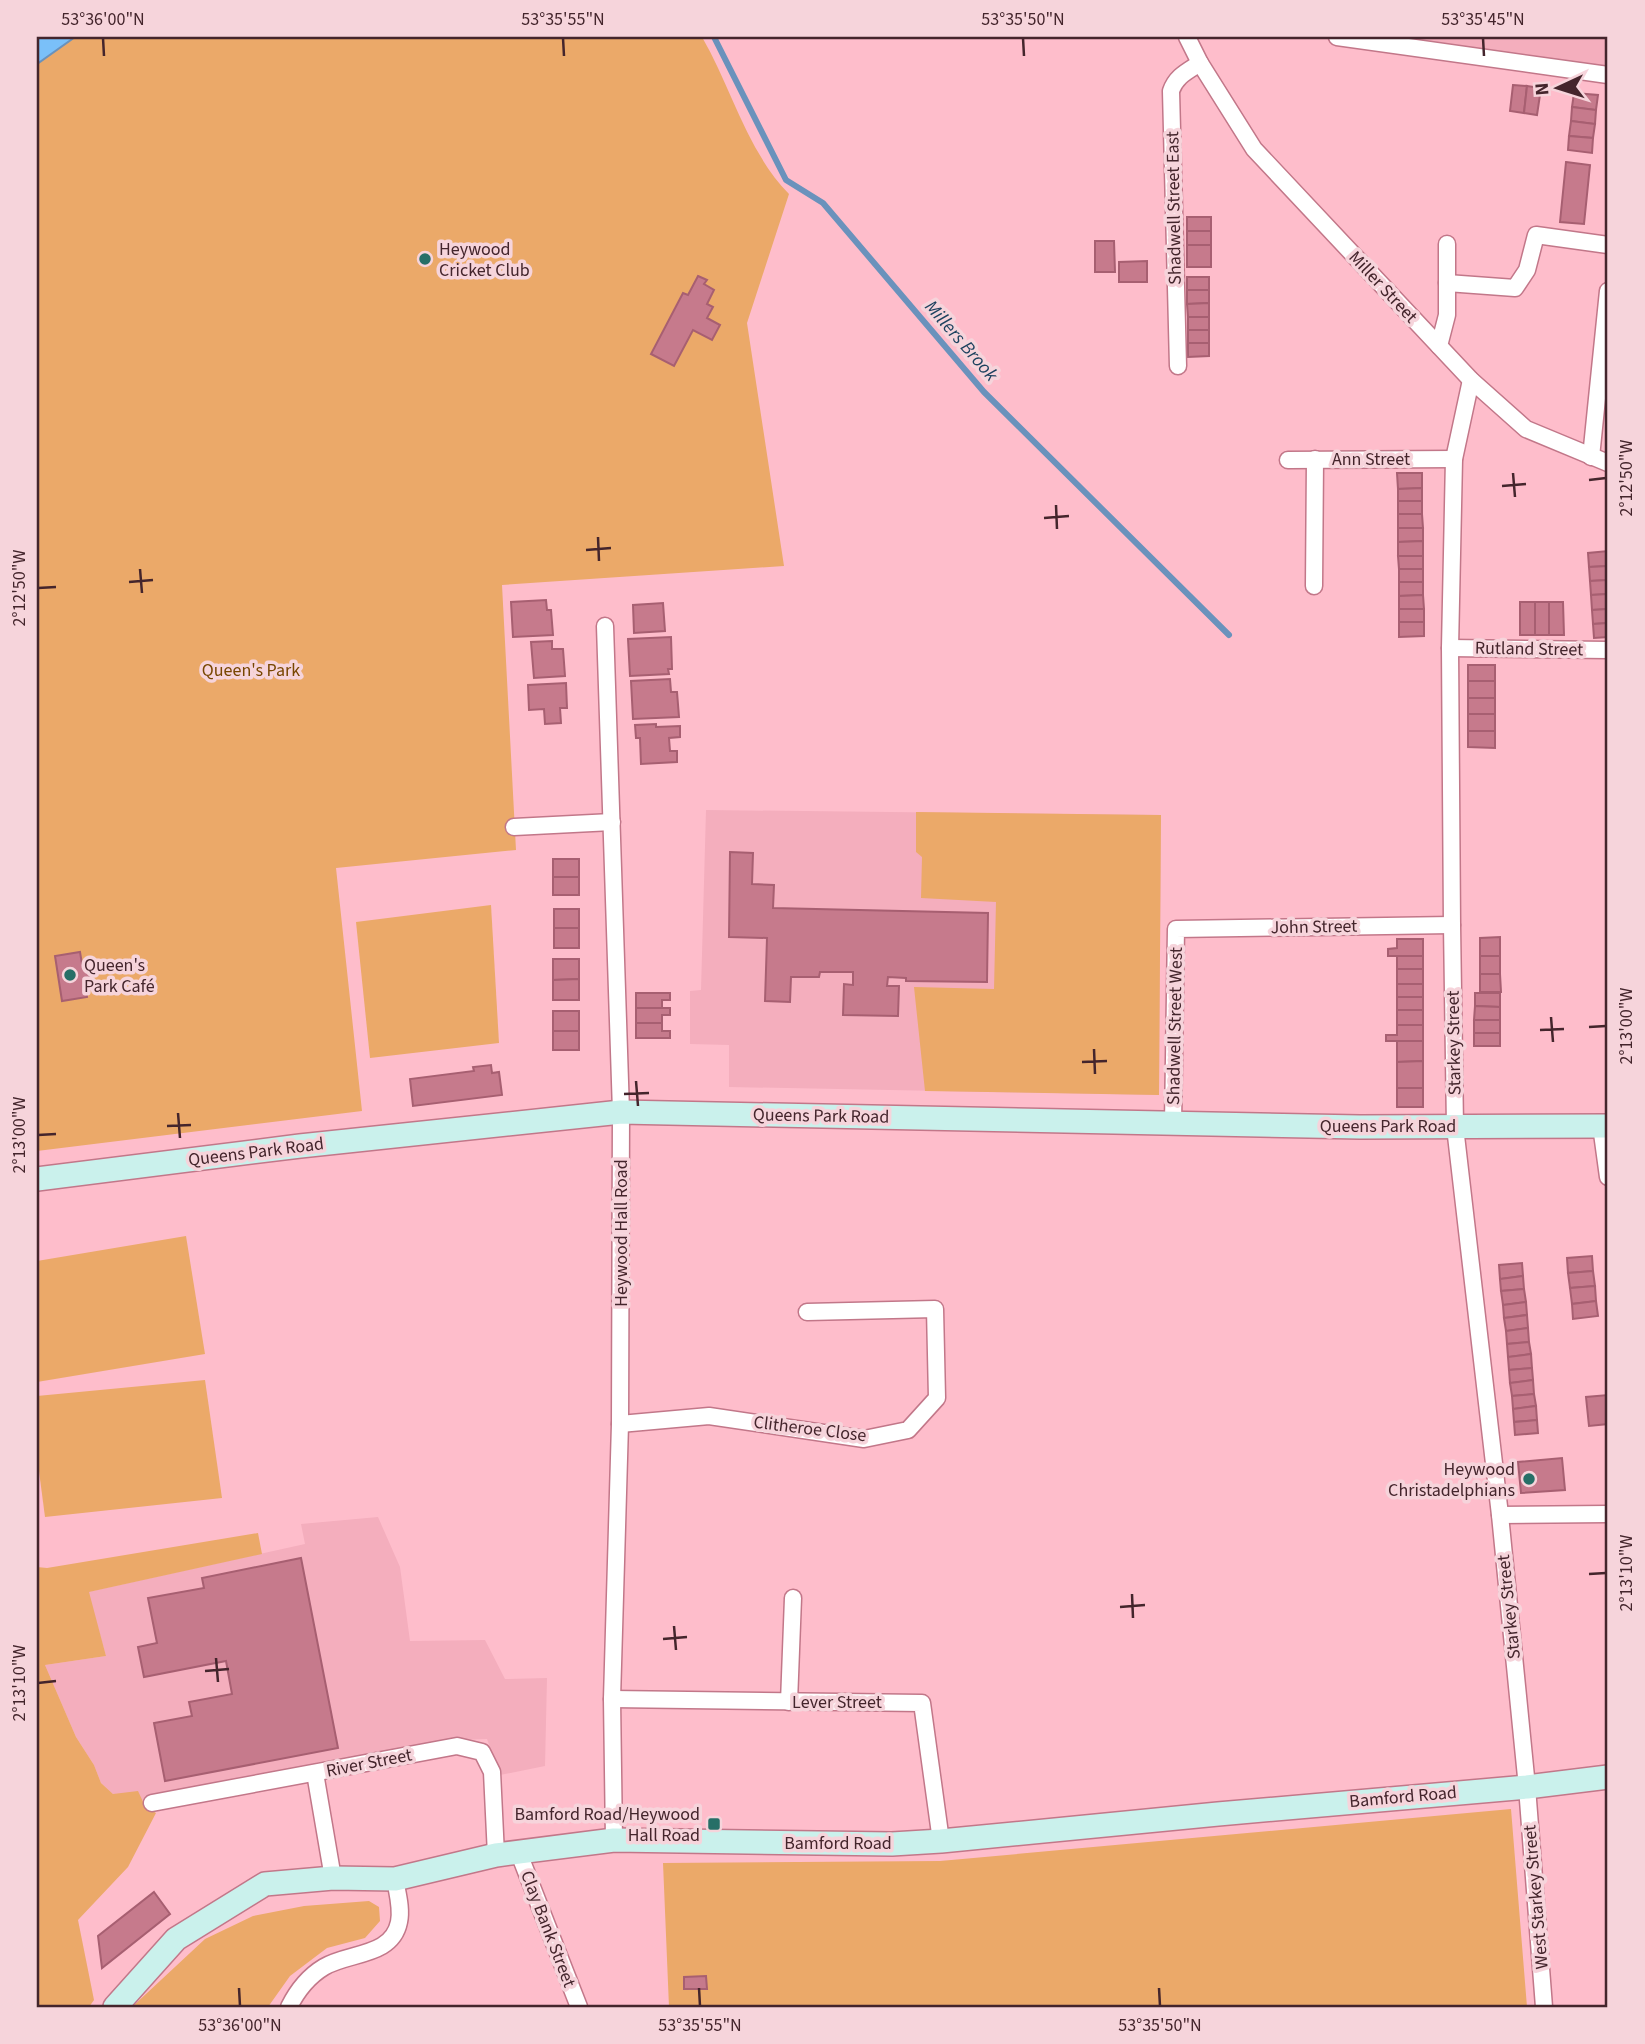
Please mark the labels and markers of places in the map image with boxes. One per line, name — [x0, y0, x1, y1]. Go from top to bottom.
place label: Heywood Cricket Club — [439, 237, 530, 283]
marker: Heywood Cricket Club — [417, 251, 433, 267]
place label: Queen's Park Café — [84, 953, 155, 999]
marker: Queen's Park Café — [62, 967, 78, 983]
place label: Heywood Christadelphians — [1388, 1457, 1515, 1503]
marker: Heywood Christadelphians — [1521, 1471, 1537, 1487]
place label: Bamford Road/Heywood Hall Road — [514, 1802, 700, 1848]
marker: Bamford Road/Heywood Hall Road — [706, 1816, 722, 1832]

